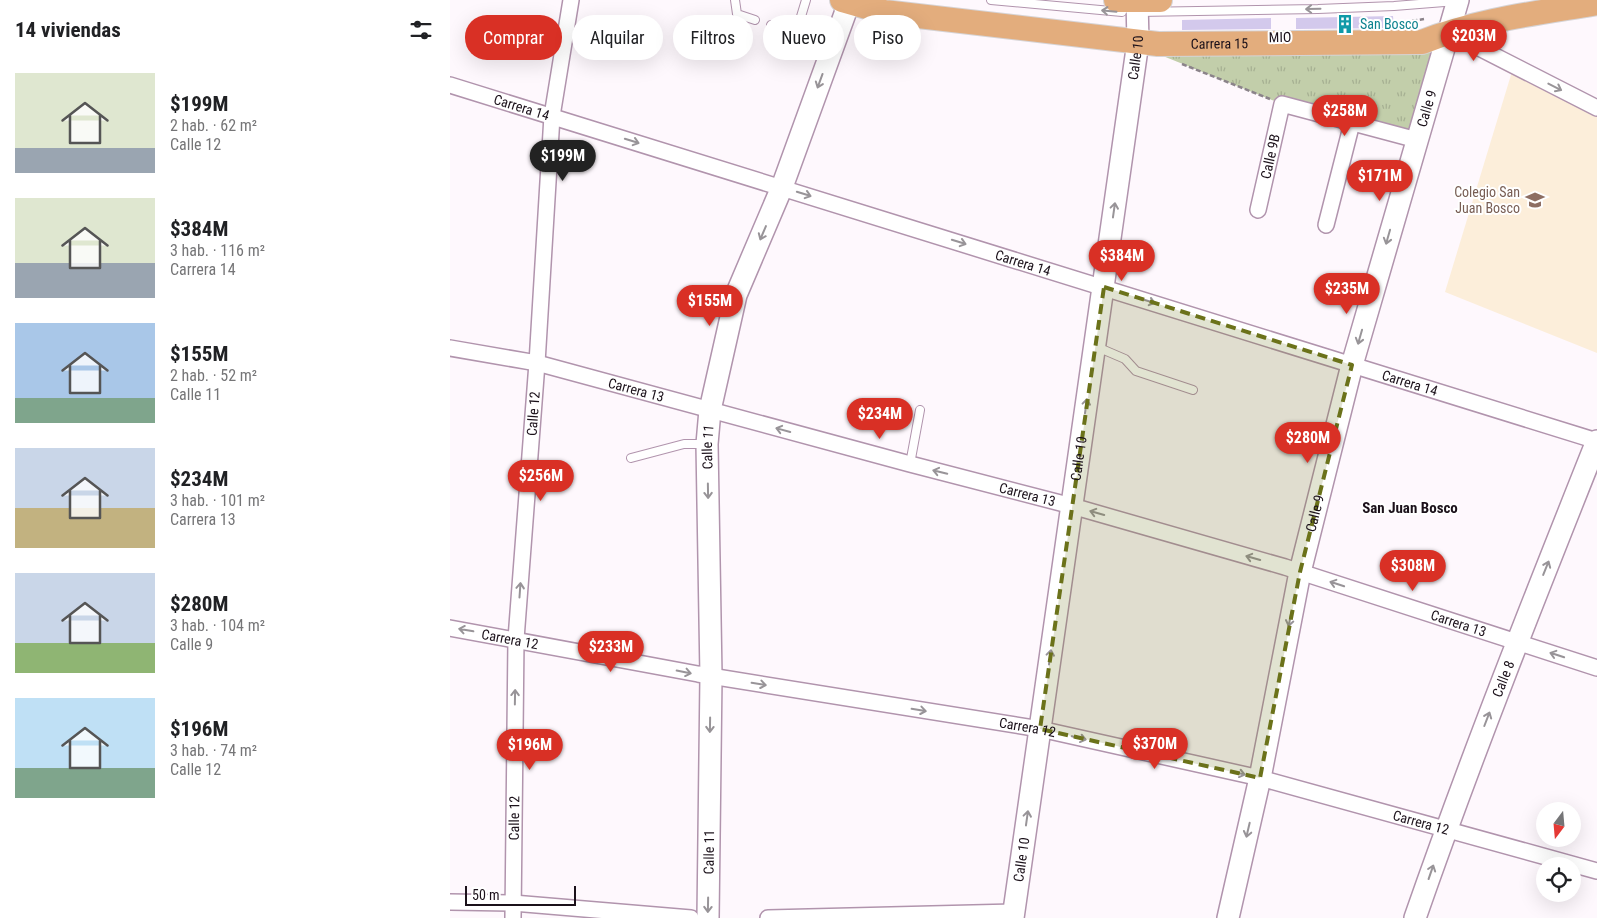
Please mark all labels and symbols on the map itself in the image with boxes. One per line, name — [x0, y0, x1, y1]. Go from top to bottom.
one-way arrow — [1306, 4, 1322, 14]
one-way arrow — [1101, 6, 1117, 15]
building icon: San Bosco — [1334, 13, 1356, 35]
place label: San Bosco — [1360, 16, 1419, 32]
pin: $203M — [1439, 20, 1509, 62]
street label: MIO — [1269, 29, 1291, 45]
street label: Calle 10 — [1125, 35, 1146, 81]
street label: Carrera 15 — [1191, 35, 1248, 52]
one-way arrow — [815, 72, 824, 88]
one-way arrow — [1547, 83, 1562, 92]
street label: Calle 9 — [1414, 88, 1439, 129]
street label: Carrera 14 — [492, 91, 551, 123]
pin: $258M — [1310, 94, 1380, 137]
street label: Calle 9B — [1257, 132, 1283, 180]
one-way arrow — [624, 136, 640, 146]
pin: $199M — [528, 140, 598, 182]
pin: $171M — [1345, 160, 1415, 202]
place label: Colegio San Juan Bosco — [1454, 184, 1520, 216]
school or university icon: Colegio San Juan Bosco — [1524, 189, 1546, 211]
one-way arrow — [796, 190, 811, 199]
one-way arrow — [1109, 202, 1119, 218]
one-way arrow — [758, 224, 767, 240]
one-way arrow — [1383, 228, 1393, 244]
one-way arrow — [951, 238, 967, 248]
pin: $384M — [1087, 240, 1157, 282]
street label: Carrera 14 — [993, 247, 1053, 279]
pin: $235M — [1312, 272, 1382, 315]
pin: $155M — [675, 284, 745, 327]
one-way arrow — [1139, 297, 1155, 307]
one-way arrow — [1354, 328, 1364, 344]
street label: Carrera 14 — [1380, 367, 1440, 399]
street label: Carrera 13 — [606, 375, 666, 405]
street label: Calle 12 — [523, 391, 543, 437]
pin: $234M — [845, 398, 915, 440]
one-way arrow — [1082, 398, 1092, 414]
pin: $280M — [1273, 422, 1343, 464]
street label: Calle 11 — [699, 424, 717, 470]
one-way arrow — [775, 424, 791, 434]
street label: Calle 10 — [1067, 435, 1090, 482]
pin: $256M — [506, 460, 576, 502]
one-way arrow — [932, 466, 948, 476]
street label: Carrera 13 — [998, 479, 1057, 509]
one-way arrow — [703, 483, 713, 499]
street label: Calle 9 — [1302, 493, 1327, 534]
district label: San Juan Bosco — [1362, 499, 1458, 517]
one-way arrow — [1089, 508, 1105, 517]
pin: $308M — [1378, 550, 1448, 592]
one-way arrow — [1245, 552, 1261, 562]
one-way arrow — [1542, 561, 1551, 576]
one-way arrow — [1329, 578, 1345, 588]
one-way arrow — [515, 583, 524, 599]
street label: Carrera 13 — [1429, 607, 1488, 640]
one-way arrow — [1285, 611, 1295, 627]
one-way arrow — [458, 625, 474, 635]
street label: Carrera 12 — [480, 626, 540, 652]
pin: $233M — [576, 630, 646, 673]
one-way arrow — [1046, 649, 1056, 665]
one-way arrow — [1549, 649, 1565, 659]
street label: Calle 8 — [1489, 658, 1518, 699]
one-way arrow — [676, 667, 692, 677]
one-way arrow — [750, 679, 766, 689]
one-way arrow — [511, 689, 520, 705]
one-way arrow — [911, 705, 927, 715]
one-way arrow — [1483, 712, 1492, 728]
street label: Carrera 12 — [998, 715, 1058, 740]
one-way arrow — [705, 716, 715, 733]
pin: $196M — [495, 728, 565, 771]
pin: $370M — [1120, 728, 1190, 770]
one-way arrow — [1071, 734, 1087, 743]
one-way arrow — [1229, 769, 1245, 778]
street label: Calle 12 — [506, 795, 522, 840]
north arrow — [1536, 802, 1581, 848]
street label: Carrera 12 — [1391, 807, 1451, 838]
one-way arrow — [1023, 810, 1033, 826]
one-way arrow — [1243, 822, 1252, 838]
street label: Calle 11 — [701, 830, 717, 874]
street label: Calle 10 — [1010, 836, 1032, 883]
one-way arrow — [1427, 865, 1436, 880]
scale bar — [465, 883, 576, 906]
one-way arrow — [703, 896, 713, 913]

